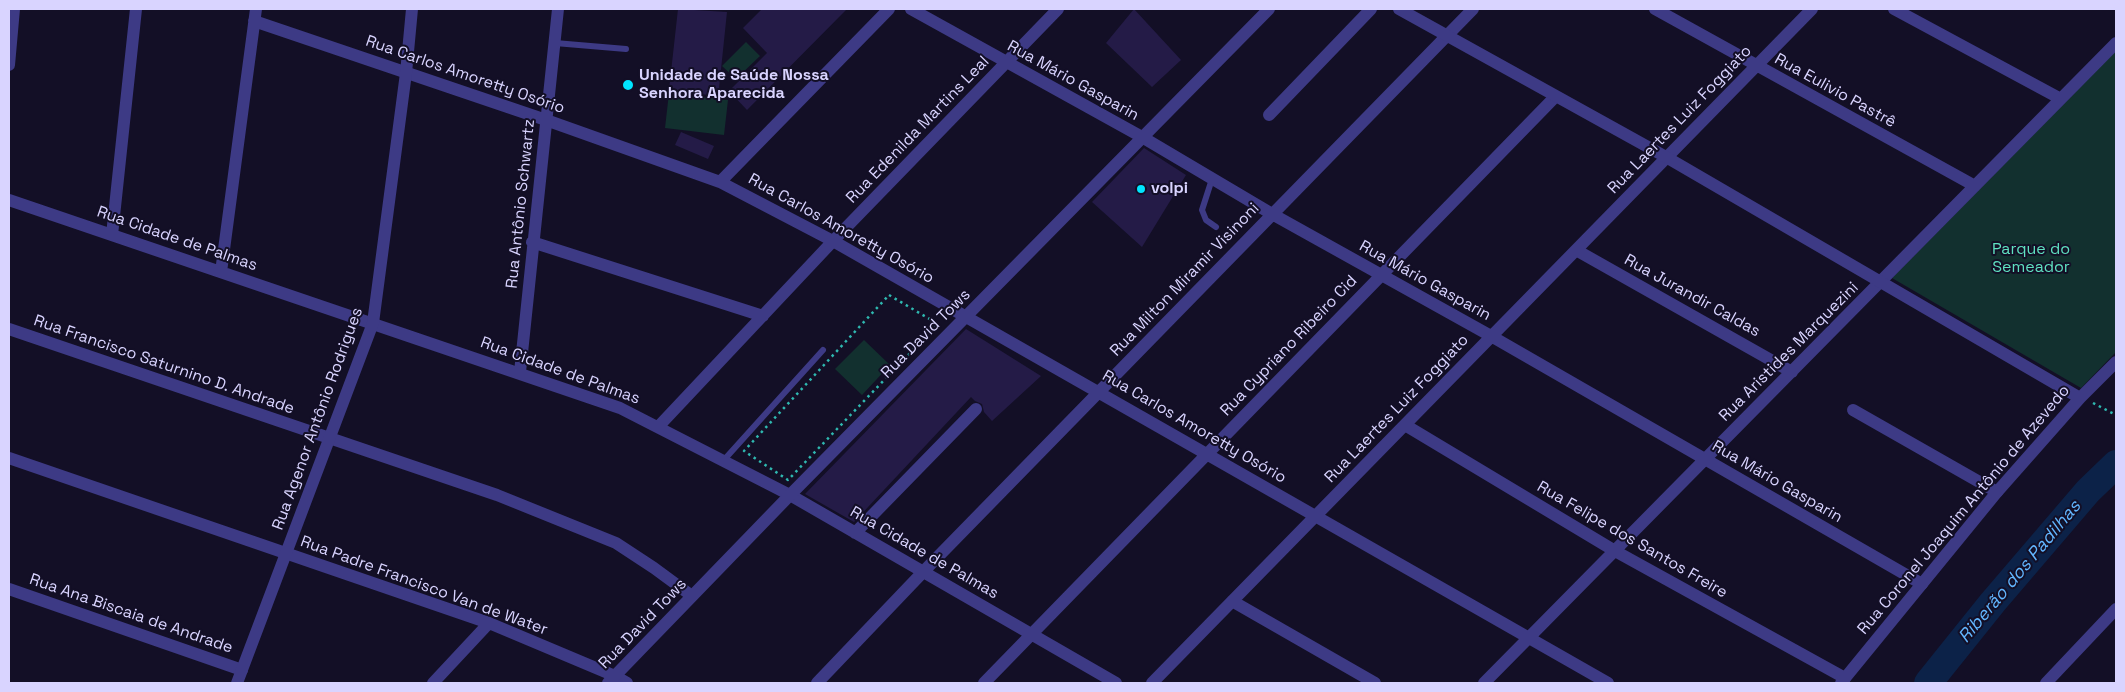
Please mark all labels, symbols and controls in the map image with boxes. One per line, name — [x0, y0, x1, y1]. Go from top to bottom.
street label: Rua Carlos Amoretty Osório — [363, 32, 567, 118]
street label: Rua Mário Gasparin — [1004, 37, 1142, 125]
street label: Rua Laertes Luiz Foggiato — [1604, 42, 1756, 198]
street label: Rua Eulivio Pastrê — [1771, 50, 1899, 132]
street label: Rua Edenilda Martins Leal — [843, 52, 993, 208]
place label: Unidade de Saúde Nossa Senhora Aparecida — [639, 66, 829, 104]
marker: Unidade de Saúde Nossa Senhora Aparecida — [621, 78, 635, 92]
street label: Rua Antônio Schwartz — [503, 118, 539, 290]
street label: Rua Carlos Amoretty Osório — [745, 170, 937, 288]
place label: volpi — [1151, 179, 1188, 199]
marker: volpi — [1135, 183, 1147, 195]
street label: Rua Milton Miramir Visinoni — [1107, 199, 1263, 361]
street label: Rua Cidade de Palmas — [94, 203, 260, 275]
street label: Rua Mário Gasparin — [1356, 237, 1494, 325]
park label: Parque do Semeador — [1992, 240, 2070, 278]
street label: Rua Jurandir Caldas — [1621, 251, 1763, 341]
street label: Rua Cypriano Ribeiro Cid — [1217, 272, 1361, 420]
street label: Rua Aristides Marquezini — [1715, 278, 1863, 426]
street label: Rua David Tows — [877, 285, 975, 383]
street label: Rua Agenor Antônio Rodrigues — [269, 305, 367, 533]
street label: Rua Francisco Saturnino D. Andrade — [31, 311, 297, 419]
street label: Rua Laertes Luiz Foggiato — [1321, 331, 1473, 487]
street label: Rua Cidade de Palmas — [478, 333, 642, 409]
street label: Rua Carlos Amoretty Osório — [1099, 366, 1289, 488]
street label: Rua Coronel Joaquim Antônio de Azevedo — [1854, 381, 2074, 639]
street label: Rua Mário Gasparin — [1708, 437, 1846, 527]
street label: Rua Felipe dos Santos Freire — [1533, 477, 1731, 603]
water label: Riberão dos Padilhas — [1954, 496, 2086, 648]
street label: Rua Cidade de Palmas — [846, 503, 1002, 603]
street label: Rua Padre Francisco Van de Water — [298, 532, 550, 640]
street label: Rua Ana Biscaia de Andrade — [27, 570, 235, 658]
street label: Rua David Tows — [595, 575, 691, 673]

